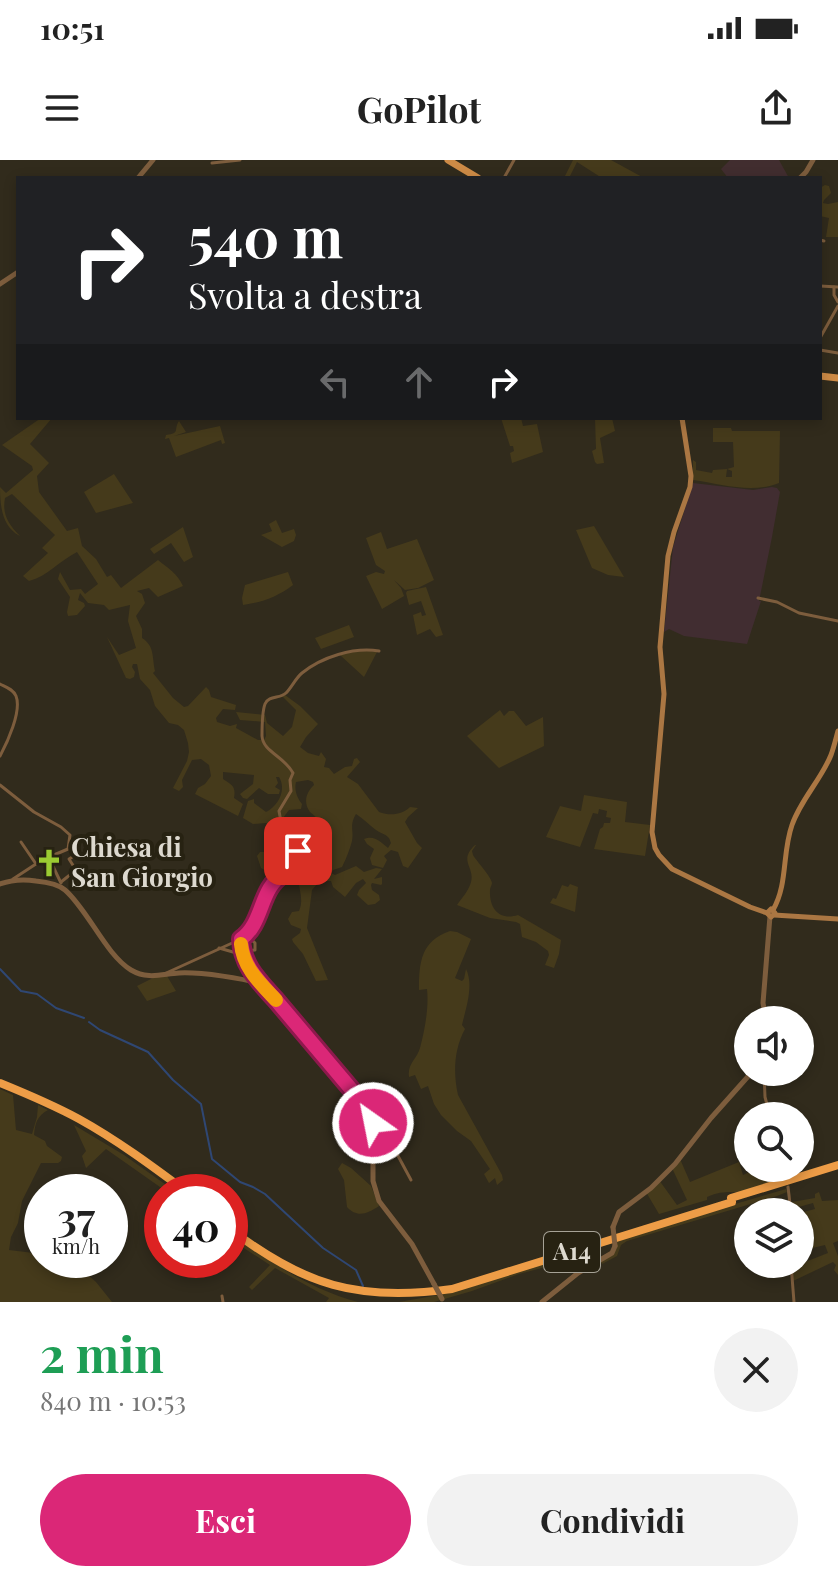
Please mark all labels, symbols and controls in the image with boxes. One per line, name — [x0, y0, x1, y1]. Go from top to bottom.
text: 10:51 — [40, 8, 105, 48]
text: GoPilot — [357, 84, 481, 132]
icon: menu — [40, 86, 84, 130]
icon: share — [754, 86, 798, 130]
text: 540 m — [188, 198, 343, 273]
icon: right — [56, 208, 160, 312]
text: Svolta a destra — [188, 270, 422, 318]
icon: left — [313, 360, 357, 404]
icon: ahead — [397, 360, 441, 404]
icon: right — [481, 360, 525, 404]
pin — [264, 817, 332, 885]
place label: Chiesa di San Giorgio — [71, 829, 213, 894]
icon: arrive — [276, 829, 320, 873]
church icon: Chiesa di San Giorgio — [34, 848, 64, 878]
map controls — [734, 1006, 814, 1278]
button: sound — [734, 1006, 814, 1086]
position arrow — [331, 1081, 415, 1165]
button: search — [734, 1102, 814, 1182]
speed limit sign: 40 — [144, 1174, 248, 1278]
text: 37 — [57, 1189, 95, 1242]
button: layers — [734, 1198, 814, 1278]
text: km/h — [52, 1232, 100, 1259]
road number: A14 — [544, 1232, 600, 1272]
text: 2 min — [40, 1321, 164, 1385]
button: close — [714, 1328, 798, 1412]
text: 840 m · 10:53 — [40, 1383, 186, 1418]
button: Esci — [40, 1474, 411, 1566]
button: Condividi — [427, 1474, 798, 1566]

